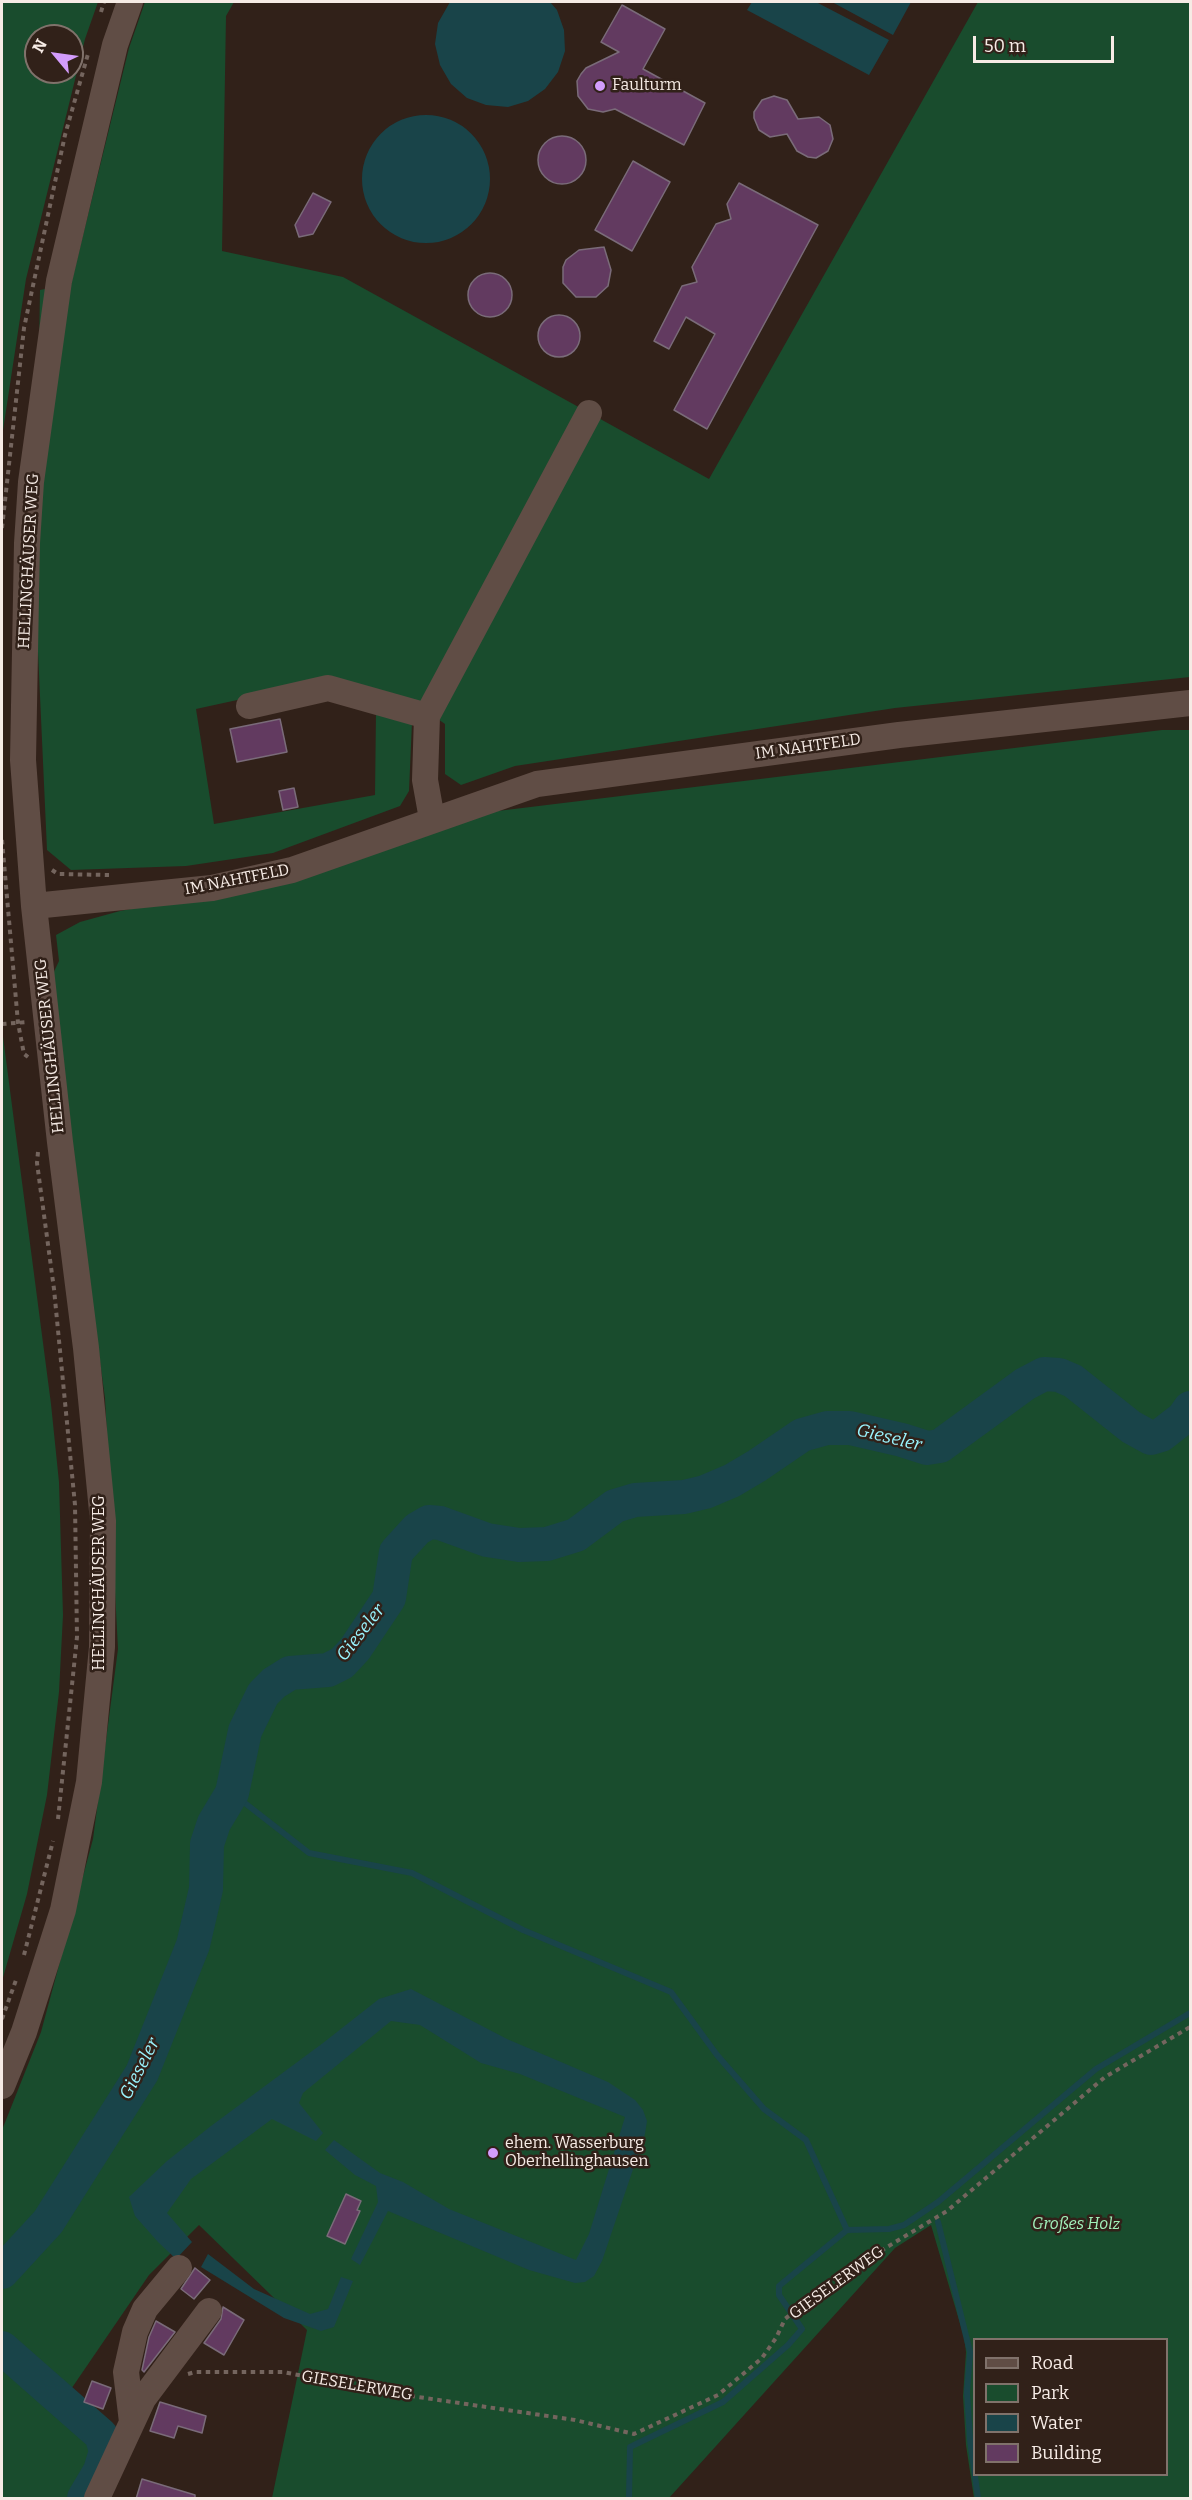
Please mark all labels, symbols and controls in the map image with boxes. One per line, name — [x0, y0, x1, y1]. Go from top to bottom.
north arrow — [24, 24, 84, 84]
scale bar — [976, 24, 1117, 62]
text: 50 m — [984, 35, 1026, 57]
text: N — [28, 36, 51, 56]
place label: Faulturm — [612, 76, 682, 96]
marker: Faulturm — [593, 79, 607, 93]
street label: HELLINGHÄUSER WEG — [15, 473, 43, 649]
street label: IM NAHTFELD — [754, 730, 862, 764]
street label: IM NAHTFELD — [183, 860, 291, 900]
street label: HELLINGHÄUSER WEG — [31, 958, 69, 1134]
water label: Gieseler — [854, 1420, 924, 1456]
street label: HELLINGHÄUSER WEG — [90, 1495, 110, 1671]
water label: Gieseler — [332, 1600, 390, 1666]
water label: Gieseler — [115, 2035, 165, 2103]
place label: ehem. Wasserburg Oberhellinghausen — [505, 2134, 648, 2172]
marker: ehem. Wasserburg Oberhellinghausen — [486, 2146, 500, 2160]
park label: Großes Holz — [1032, 2215, 1120, 2235]
street label: GIESELERWEG — [786, 2242, 888, 2324]
legend — [973, 2338, 1168, 2476]
text: Road — [1031, 2352, 1073, 2374]
street label: GIESELERWEG — [300, 2367, 414, 2405]
text: Park — [1031, 2382, 1069, 2404]
text: Water — [1031, 2412, 1082, 2434]
text: Building — [1031, 2442, 1102, 2464]

